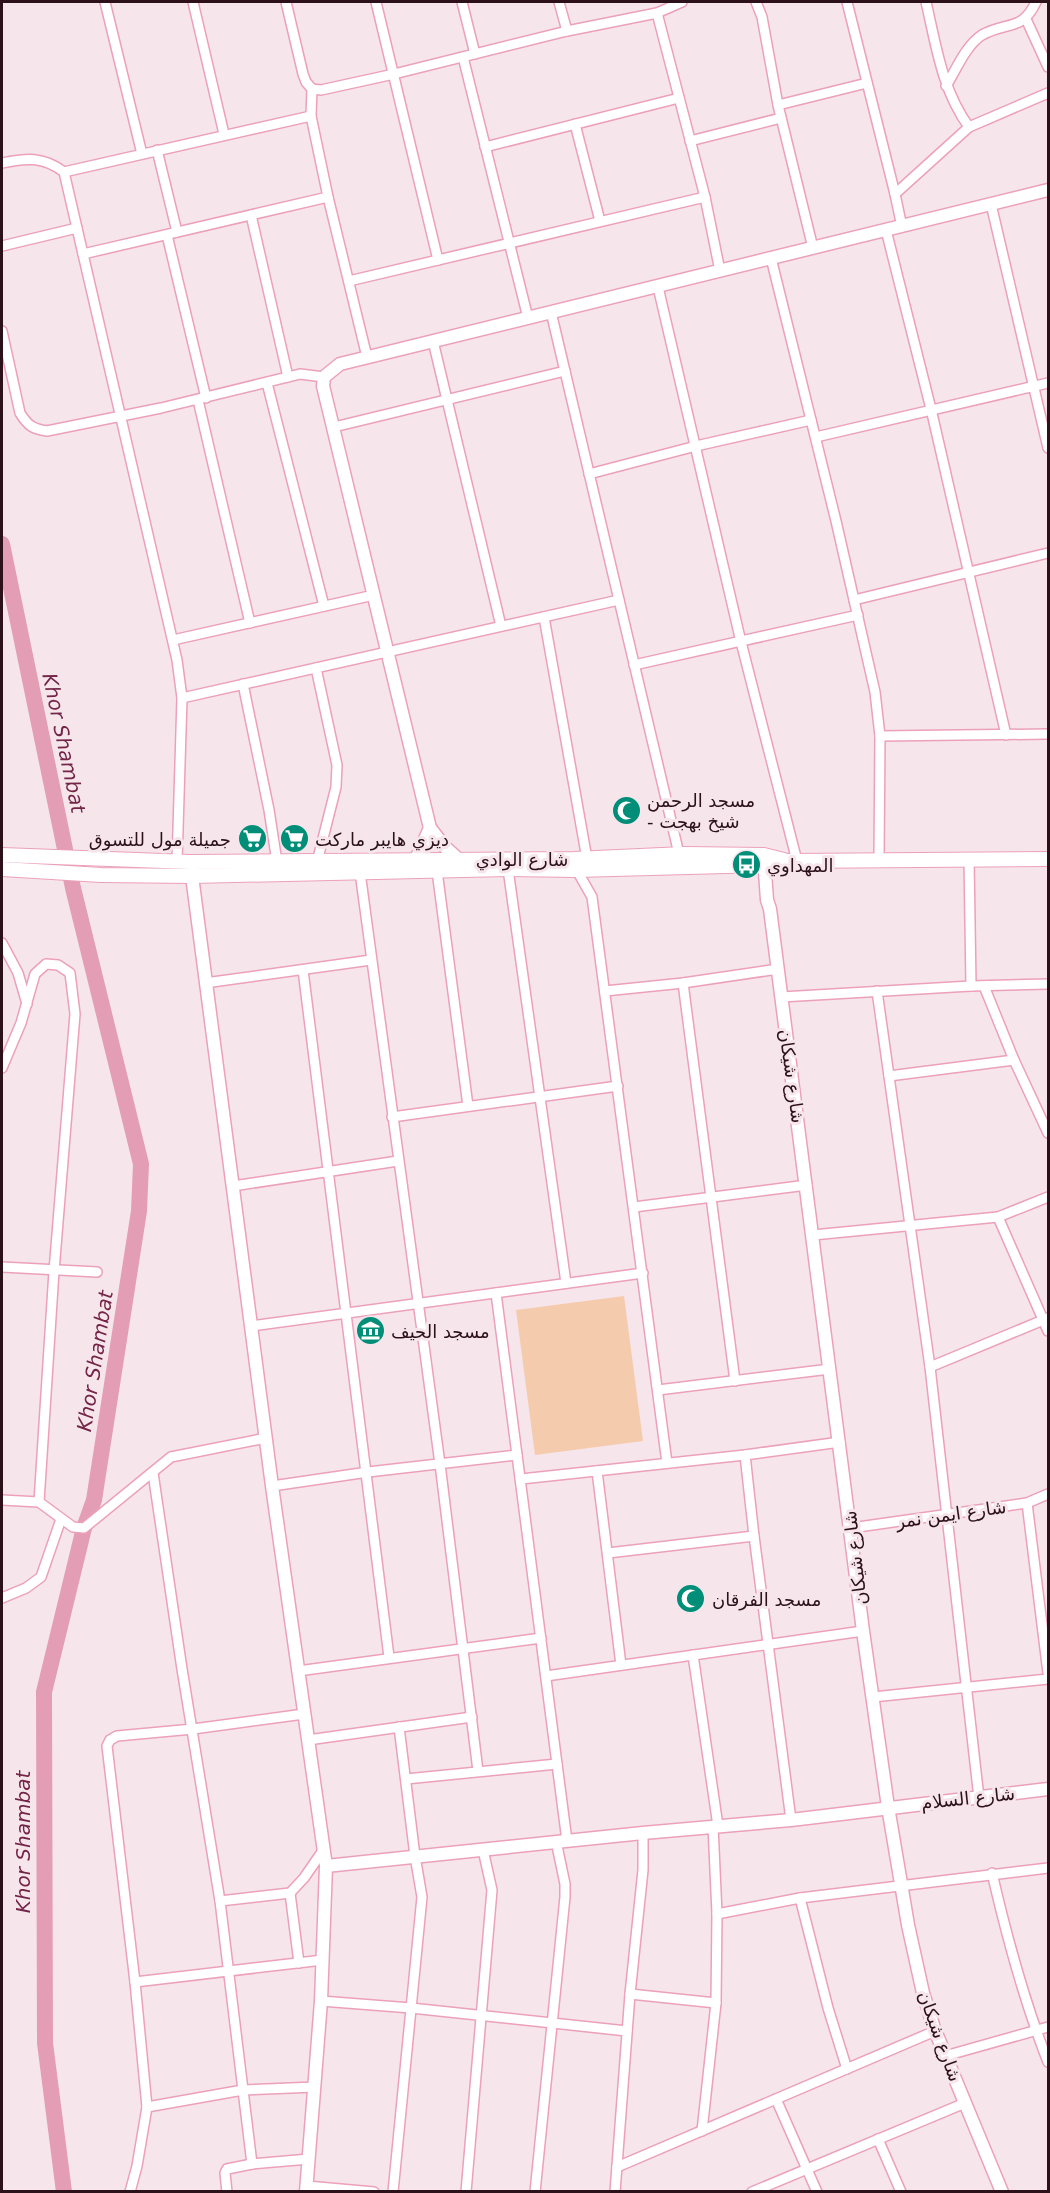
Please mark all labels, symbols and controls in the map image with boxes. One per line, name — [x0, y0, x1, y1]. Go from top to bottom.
water label: Khor Shambat — [37, 671, 91, 816]
place label: مسجد الرحمن - شيخ بهجت — [647, 790, 755, 833]
mosque icon: مسجد الرحمن - شيخ بهجت — [610, 794, 642, 826]
supermarket icon: جميلة مول للتسوق — [236, 823, 268, 855]
supermarket icon: ديزي هايبر ماركت — [278, 823, 310, 855]
place label: جميلة مول للتسوق — [89, 829, 231, 851]
place label: ديزي هايبر ماركت — [315, 829, 449, 851]
street label: شارع الوادي — [476, 849, 568, 871]
bus stop icon: المهداوي — [730, 849, 762, 881]
place label: المهداوي — [767, 855, 833, 877]
street label: شارع شيكان — [774, 1028, 809, 1125]
water label: Khor Shambat — [72, 1288, 118, 1433]
museum icon: مسجد الحيف — [354, 1315, 386, 1347]
place label: مسجد الحيف — [391, 1321, 490, 1342]
street label: شارع ايمن نمر — [894, 1496, 1008, 1533]
street label: شارع شيكان — [839, 1510, 872, 1606]
mosque icon: مسجد الفرقان — [675, 1583, 707, 1615]
place label: مسجد الفرقان — [712, 1589, 821, 1611]
water label: Khor Shambat — [11, 1770, 35, 1913]
street label: شارع السلام — [920, 1783, 1016, 1814]
street label: شارع شيكان — [913, 1988, 966, 2085]

